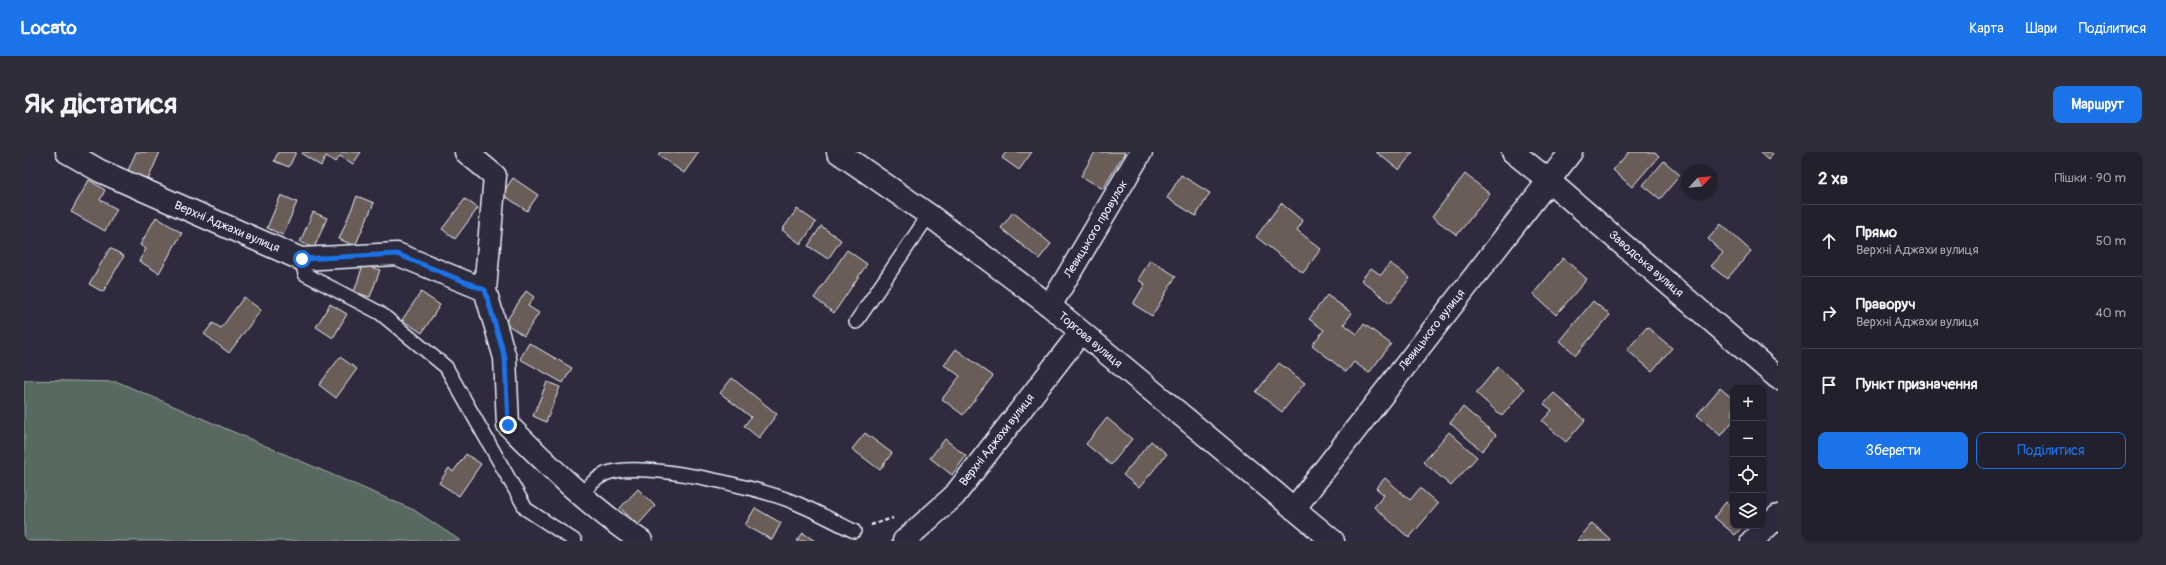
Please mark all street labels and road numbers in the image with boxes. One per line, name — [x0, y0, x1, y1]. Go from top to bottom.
street label: Левицького провулок — [1060, 177, 1131, 281]
street label: Верхні Аджахи вулиця — [172, 198, 282, 256]
street label: Заводська вулиця — [1606, 227, 1687, 301]
street label: Левицького вулиця — [1395, 286, 1469, 374]
street label: Торгова вулиця — [1055, 309, 1125, 371]
street label: Верхні Аджахи вулиця — [956, 391, 1038, 489]

